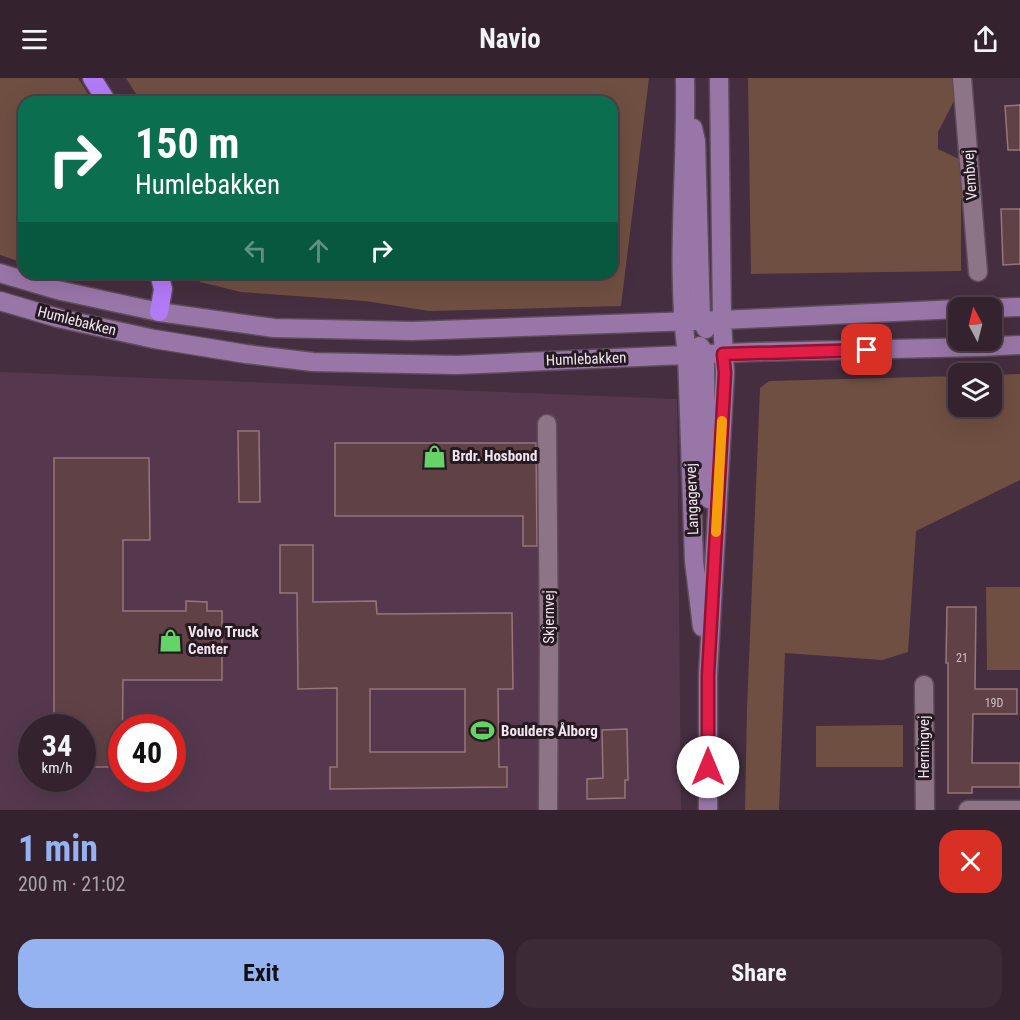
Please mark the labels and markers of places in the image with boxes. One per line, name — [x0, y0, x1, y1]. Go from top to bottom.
pin — [841, 324, 892, 375]
shop icon: Brdr. Hosbond — [421, 443, 447, 469]
place label: Brdr. Hosbond — [452, 447, 537, 465]
place label: Volvo Truck Center — [188, 623, 260, 658]
shop icon: Volvo Truck Center — [157, 628, 183, 654]
sports icon: Boulders Ålborg — [470, 718, 496, 744]
place label: Boulders Ålborg — [501, 722, 598, 740]

